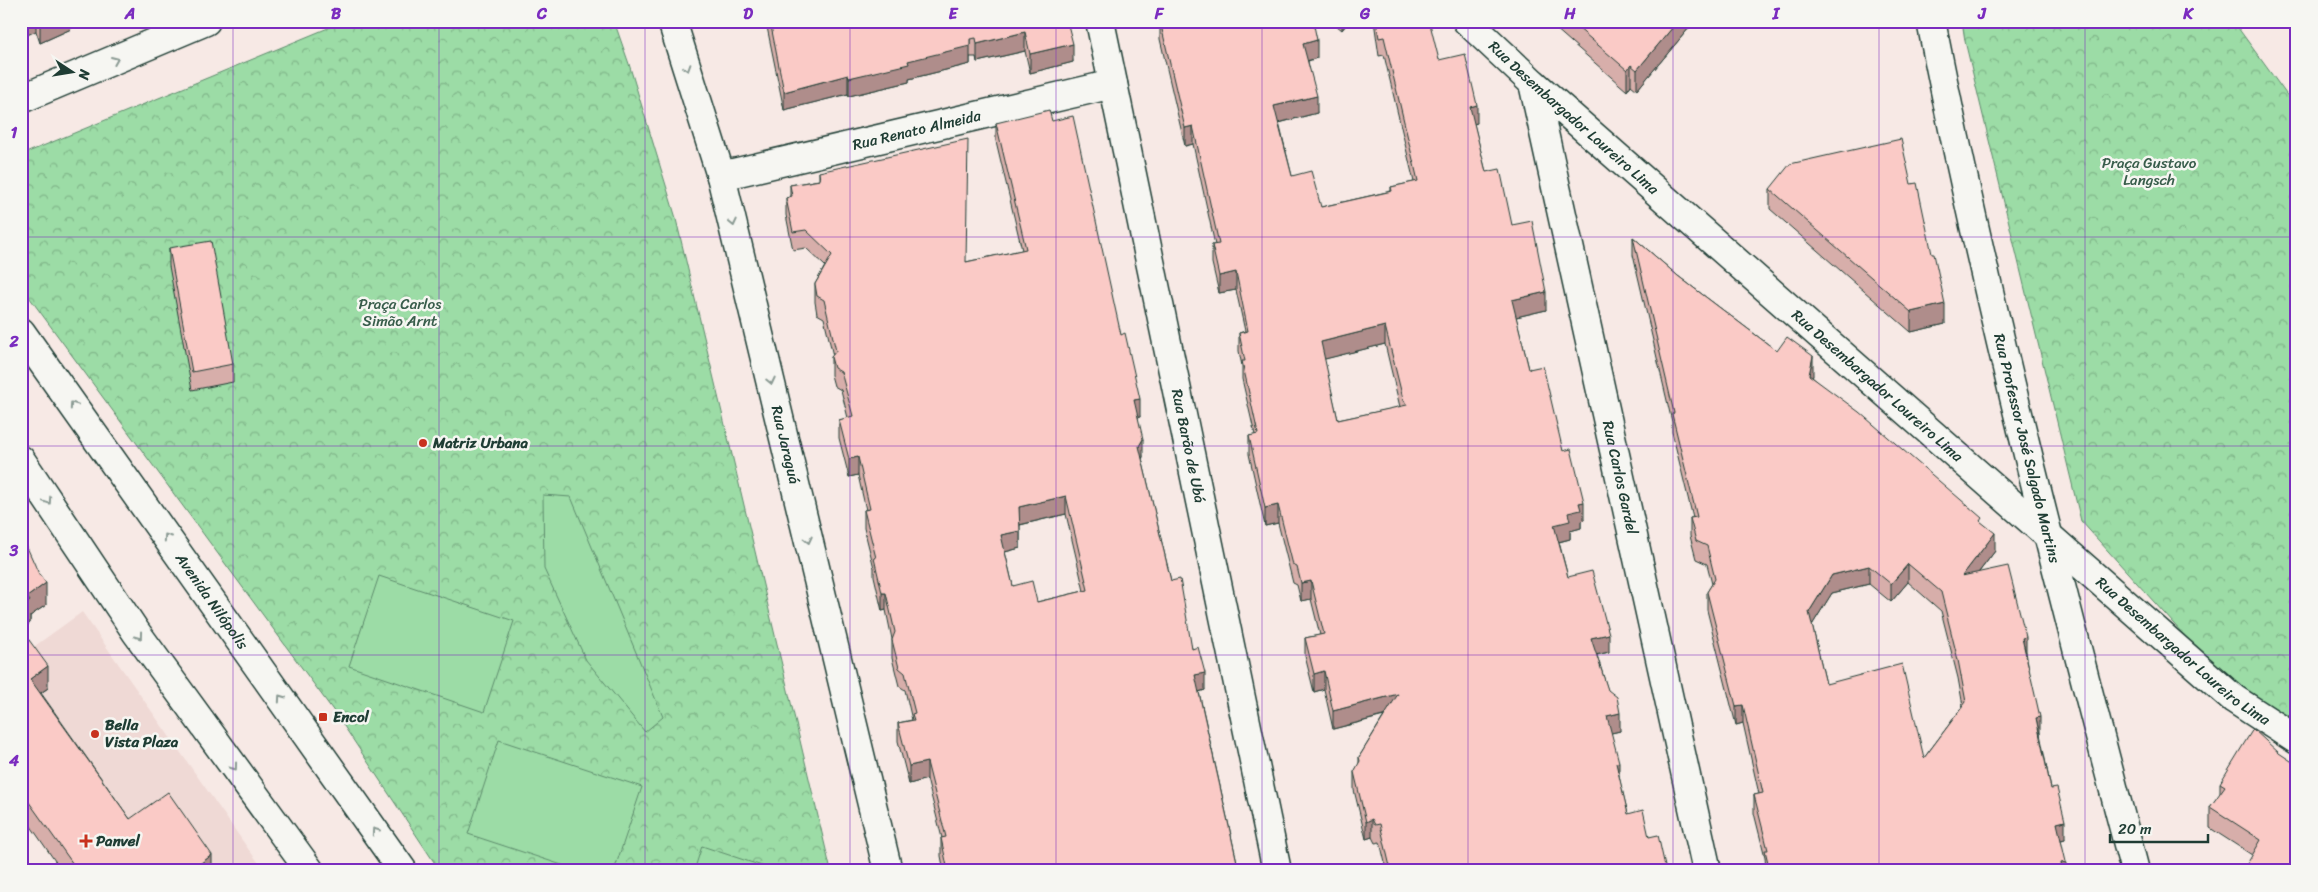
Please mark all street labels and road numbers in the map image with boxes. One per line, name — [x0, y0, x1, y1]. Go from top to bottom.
street label: Rua Desembargador Loureiro Lima — [1482, 34, 1665, 202]
street label: Rua Renato Almeida — [850, 102, 984, 158]
street label: Rua Desembargador Loureiro Lima — [1786, 303, 1970, 469]
street label: Rua Professor José Salgado Martins — [1986, 331, 2068, 566]
street label: Rua Barão de Ubá — [1164, 386, 1213, 506]
street label: Rua Jaraguá — [764, 403, 808, 487]
street label: Rua Carlos Gardel — [1595, 418, 1645, 538]
street label: Avenida Nilópolis — [168, 547, 255, 655]
street label: Rua Desembargador Loureiro Lima — [2090, 570, 2276, 733]

